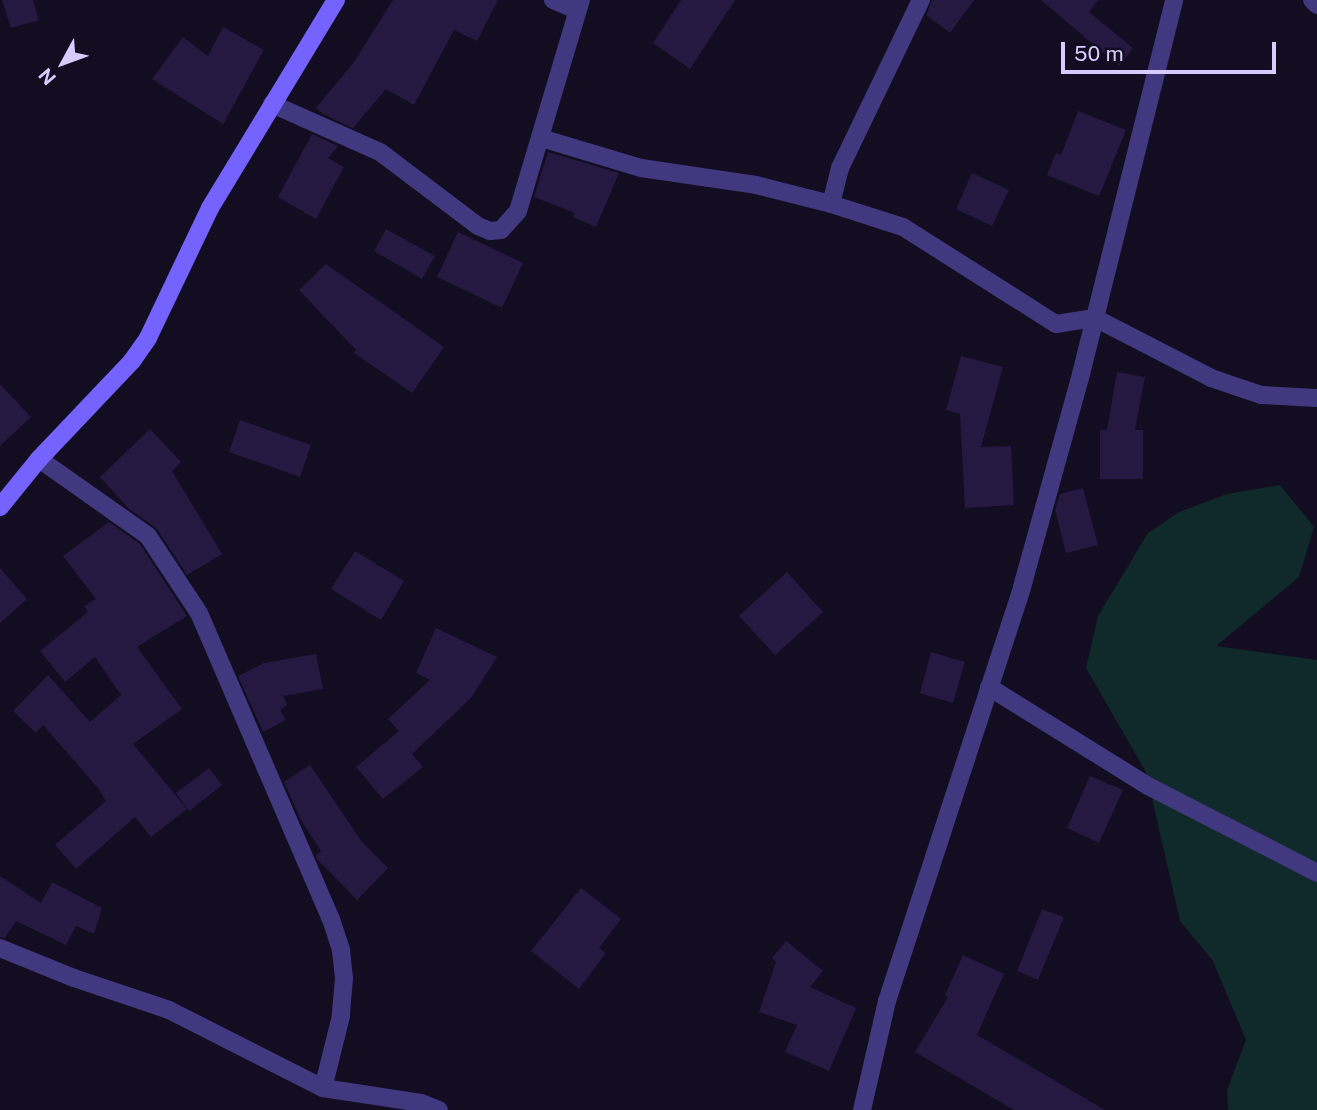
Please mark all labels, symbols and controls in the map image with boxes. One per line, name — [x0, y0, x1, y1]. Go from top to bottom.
north arrow — [28, 28, 98, 98]
scale bar — [1065, 28, 1280, 72]
text: 50 m — [1074, 41, 1124, 66]
text: N — [34, 64, 60, 90]

